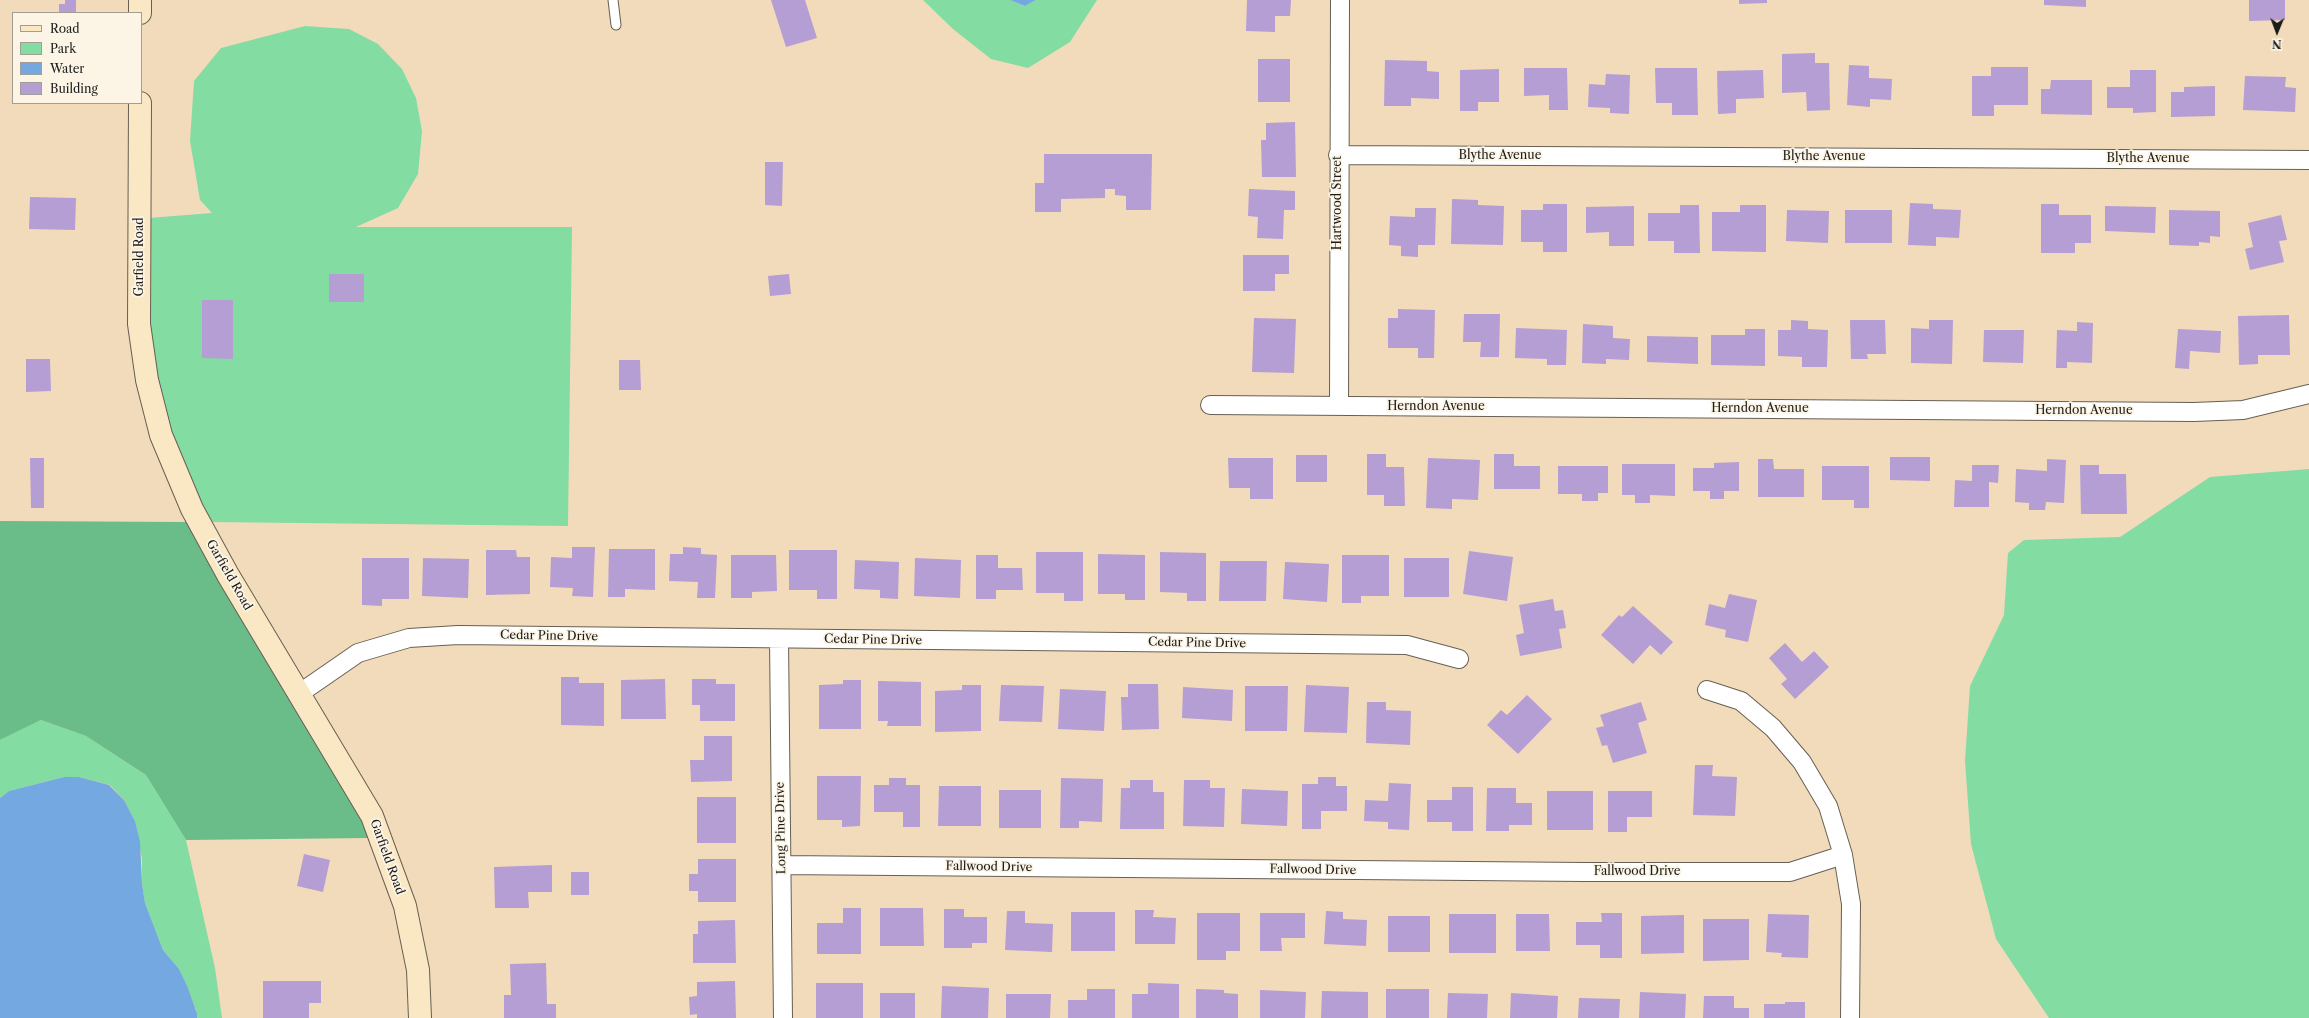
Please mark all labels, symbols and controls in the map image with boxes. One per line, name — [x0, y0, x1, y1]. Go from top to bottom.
legend — [12, 12, 142, 104]
north arrow — [2257, 12, 2297, 52]
text: Road — [50, 21, 80, 36]
text: N — [2272, 37, 2282, 51]
text: Park — [50, 41, 76, 56]
text: Water — [50, 61, 84, 76]
text: Building — [50, 81, 98, 96]
street label: Blythe Avenue — [1459, 149, 1541, 163]
street label: Blythe Avenue — [1783, 150, 1865, 164]
street label: Blythe Avenue — [2107, 152, 2189, 166]
street label: Hartwood Street — [1331, 156, 1345, 250]
street label: Garfield Road — [133, 217, 147, 297]
street label: Herndon Avenue — [1387, 400, 1485, 414]
street label: Herndon Avenue — [1711, 402, 1809, 416]
street label: Herndon Avenue — [2035, 404, 2133, 418]
street label: Garfield Road — [203, 537, 255, 613]
street label: Cedar Pine Drive — [500, 628, 598, 644]
street label: Cedar Pine Drive — [824, 632, 922, 648]
street label: Cedar Pine Drive — [1148, 635, 1246, 651]
street label: Long Pine Drive — [773, 782, 789, 874]
street label: Garfield Road — [367, 817, 407, 897]
street label: Fallwood Drive — [946, 859, 1032, 875]
street label: Fallwood Drive — [1270, 862, 1356, 878]
street label: Fallwood Drive — [1594, 865, 1680, 879]

